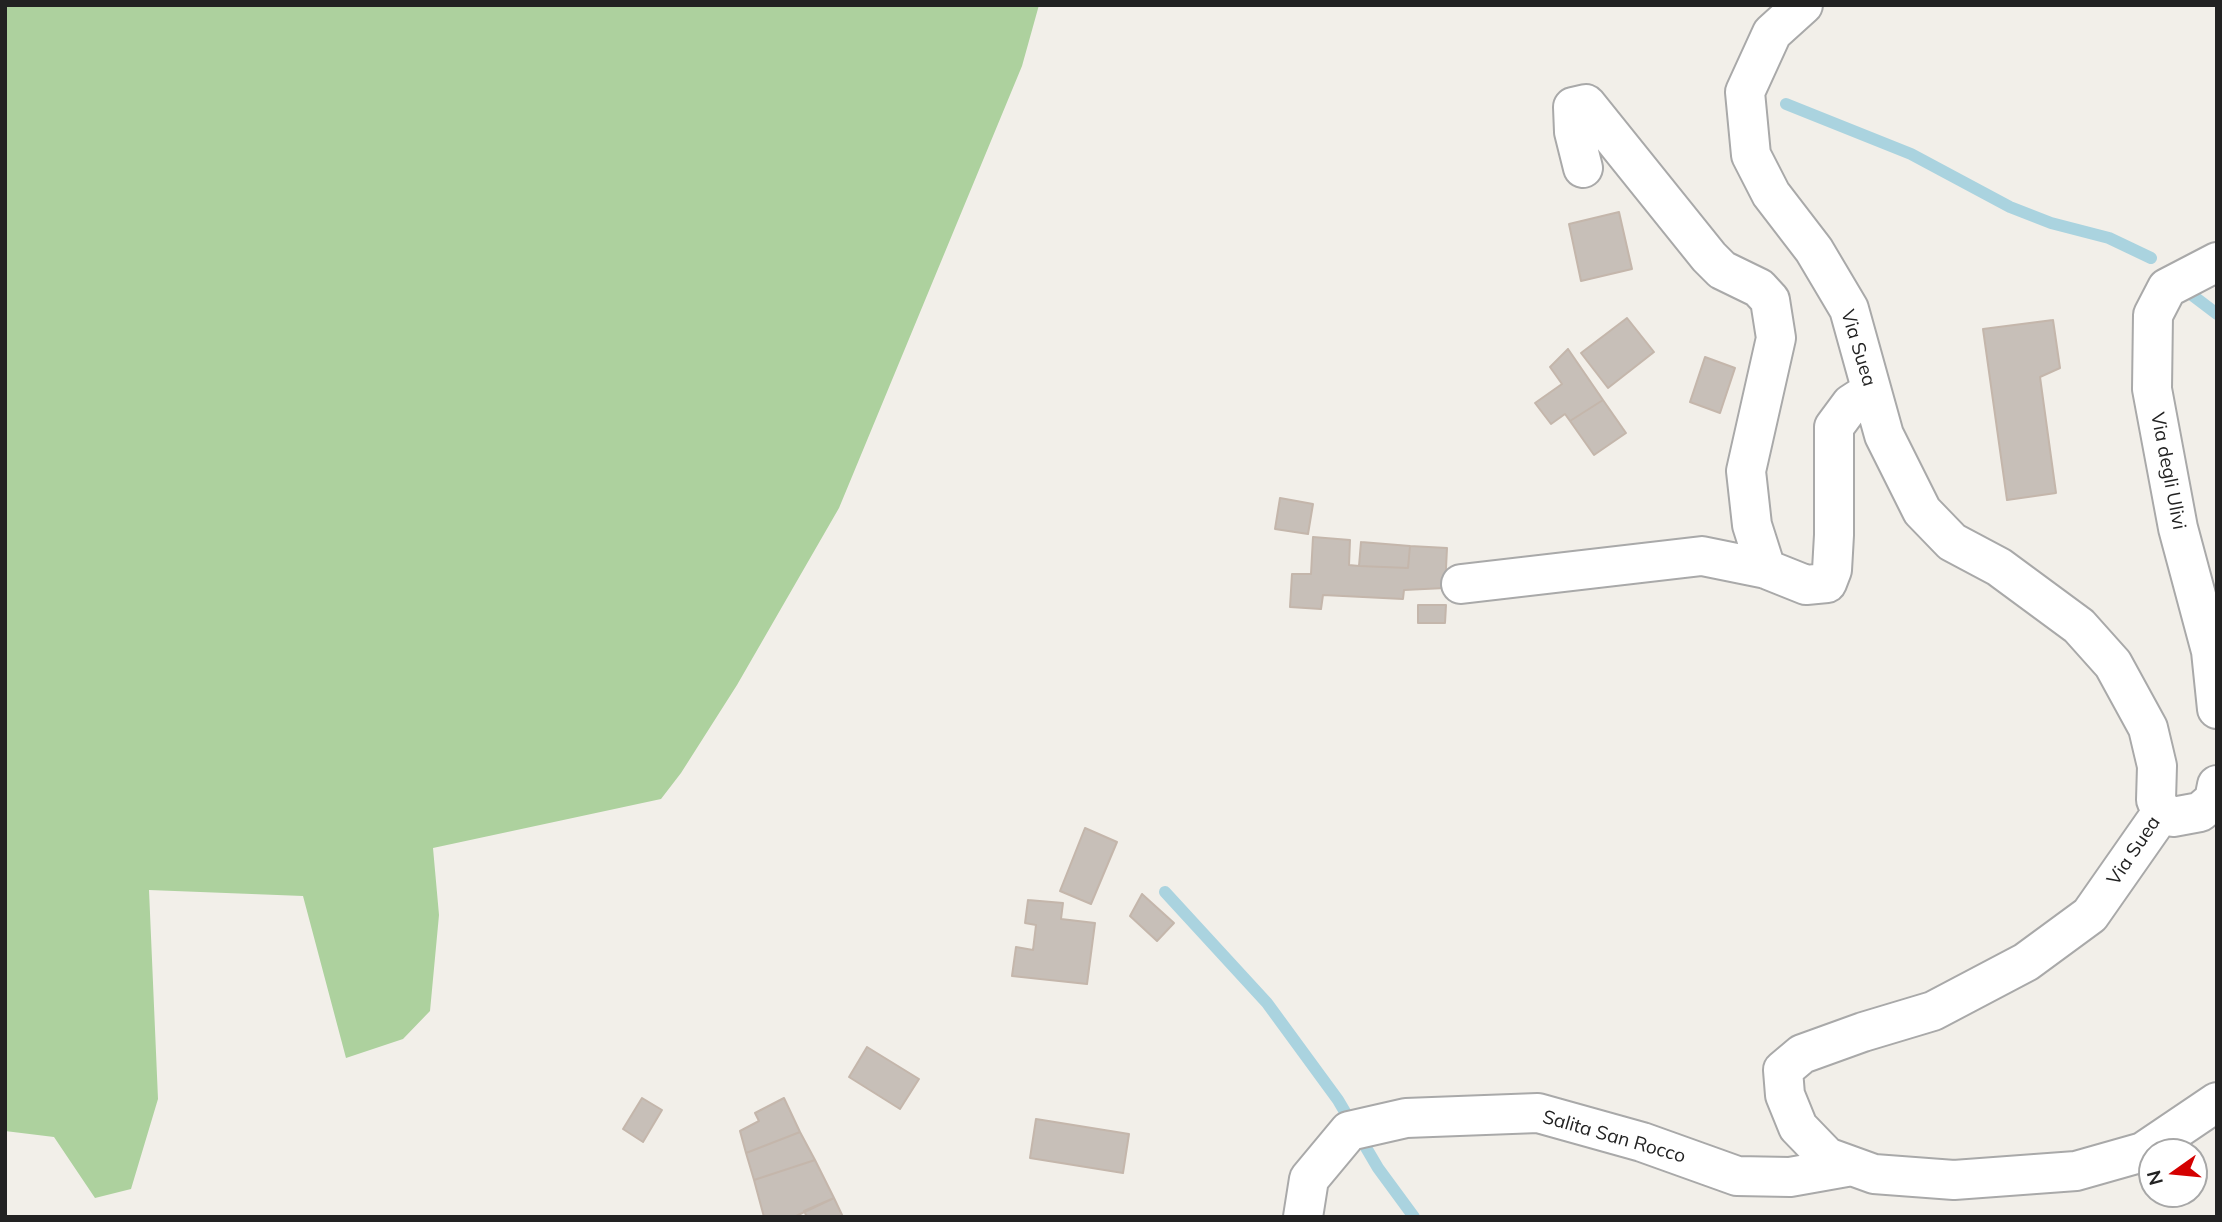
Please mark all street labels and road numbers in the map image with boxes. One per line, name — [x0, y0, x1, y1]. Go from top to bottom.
street label: Via Suea — [1836, 307, 1880, 389]
street label: Via degli Ulivi — [2145, 410, 2191, 532]
street label: Via Suea — [2103, 812, 2165, 890]
street label: Salita San Rocco — [1540, 1106, 1688, 1168]

